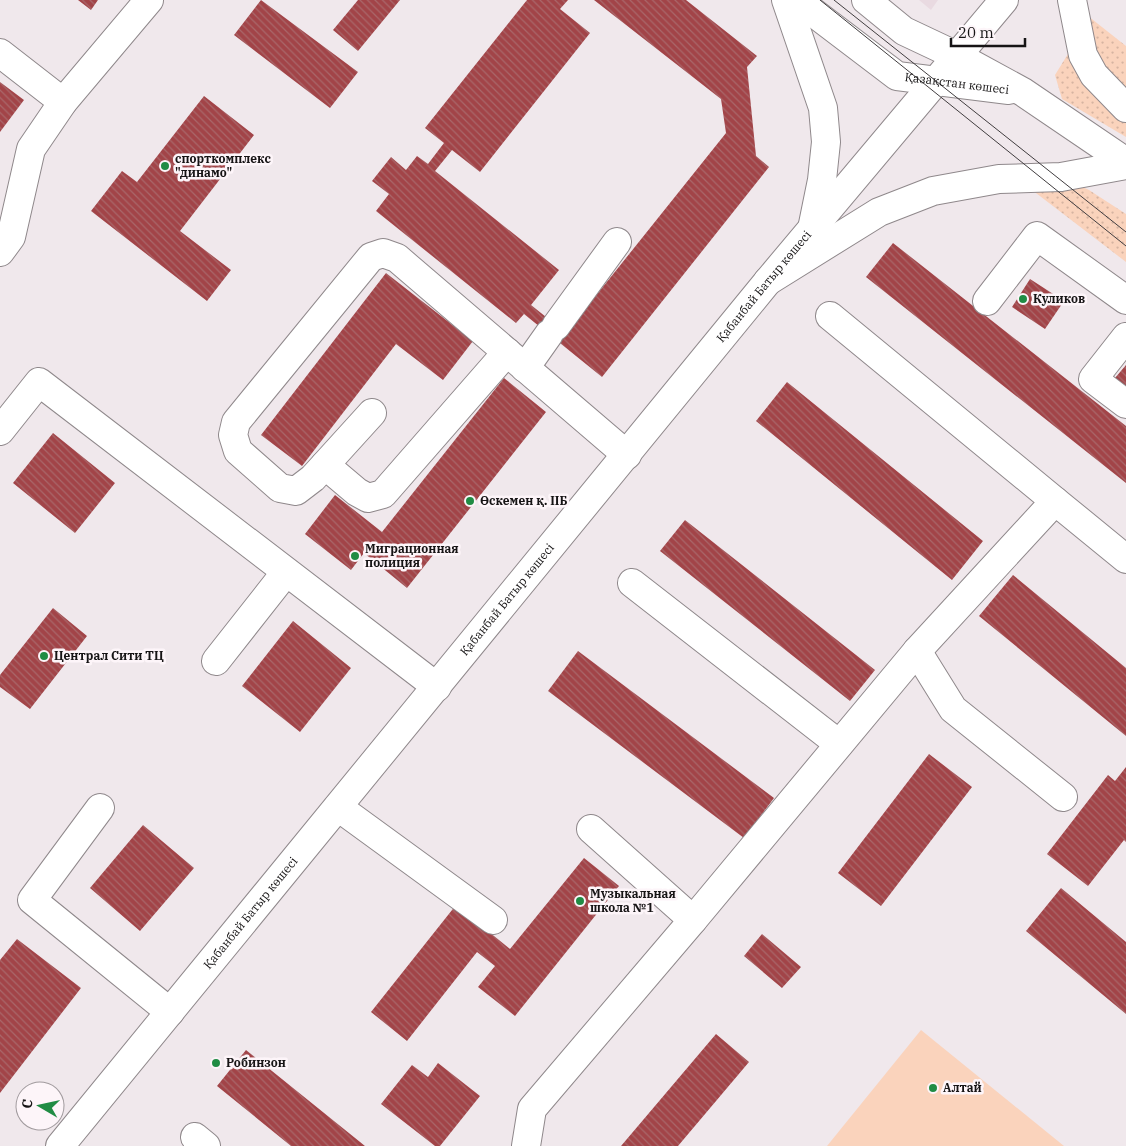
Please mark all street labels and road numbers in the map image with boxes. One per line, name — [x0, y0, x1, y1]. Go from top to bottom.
street label: Қазақстан көшесі — [904, 69, 1010, 97]
street label: Қабанбай Батыр көшесі — [713, 227, 814, 345]
street label: Қабанбай Батыр көшесі — [456, 540, 557, 658]
street label: Қабанбай Батыр көшесі — [200, 853, 301, 972]

